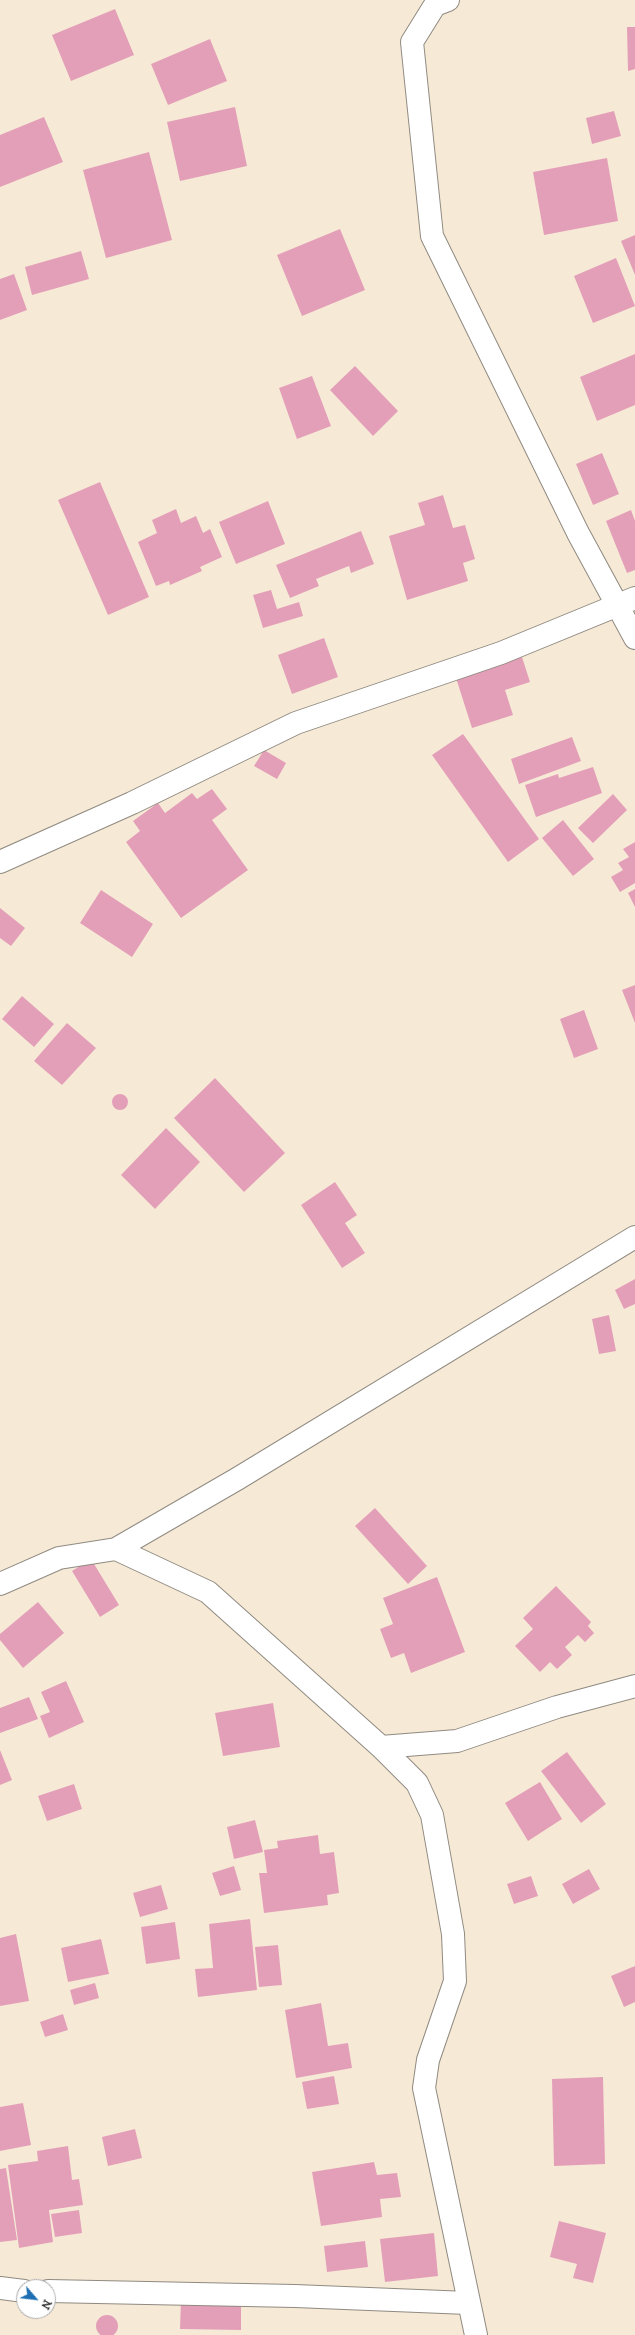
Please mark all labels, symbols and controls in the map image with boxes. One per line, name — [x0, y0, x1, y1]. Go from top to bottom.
north arrow — [16, 2279, 56, 2319]
text: N — [37, 2297, 54, 2311]

